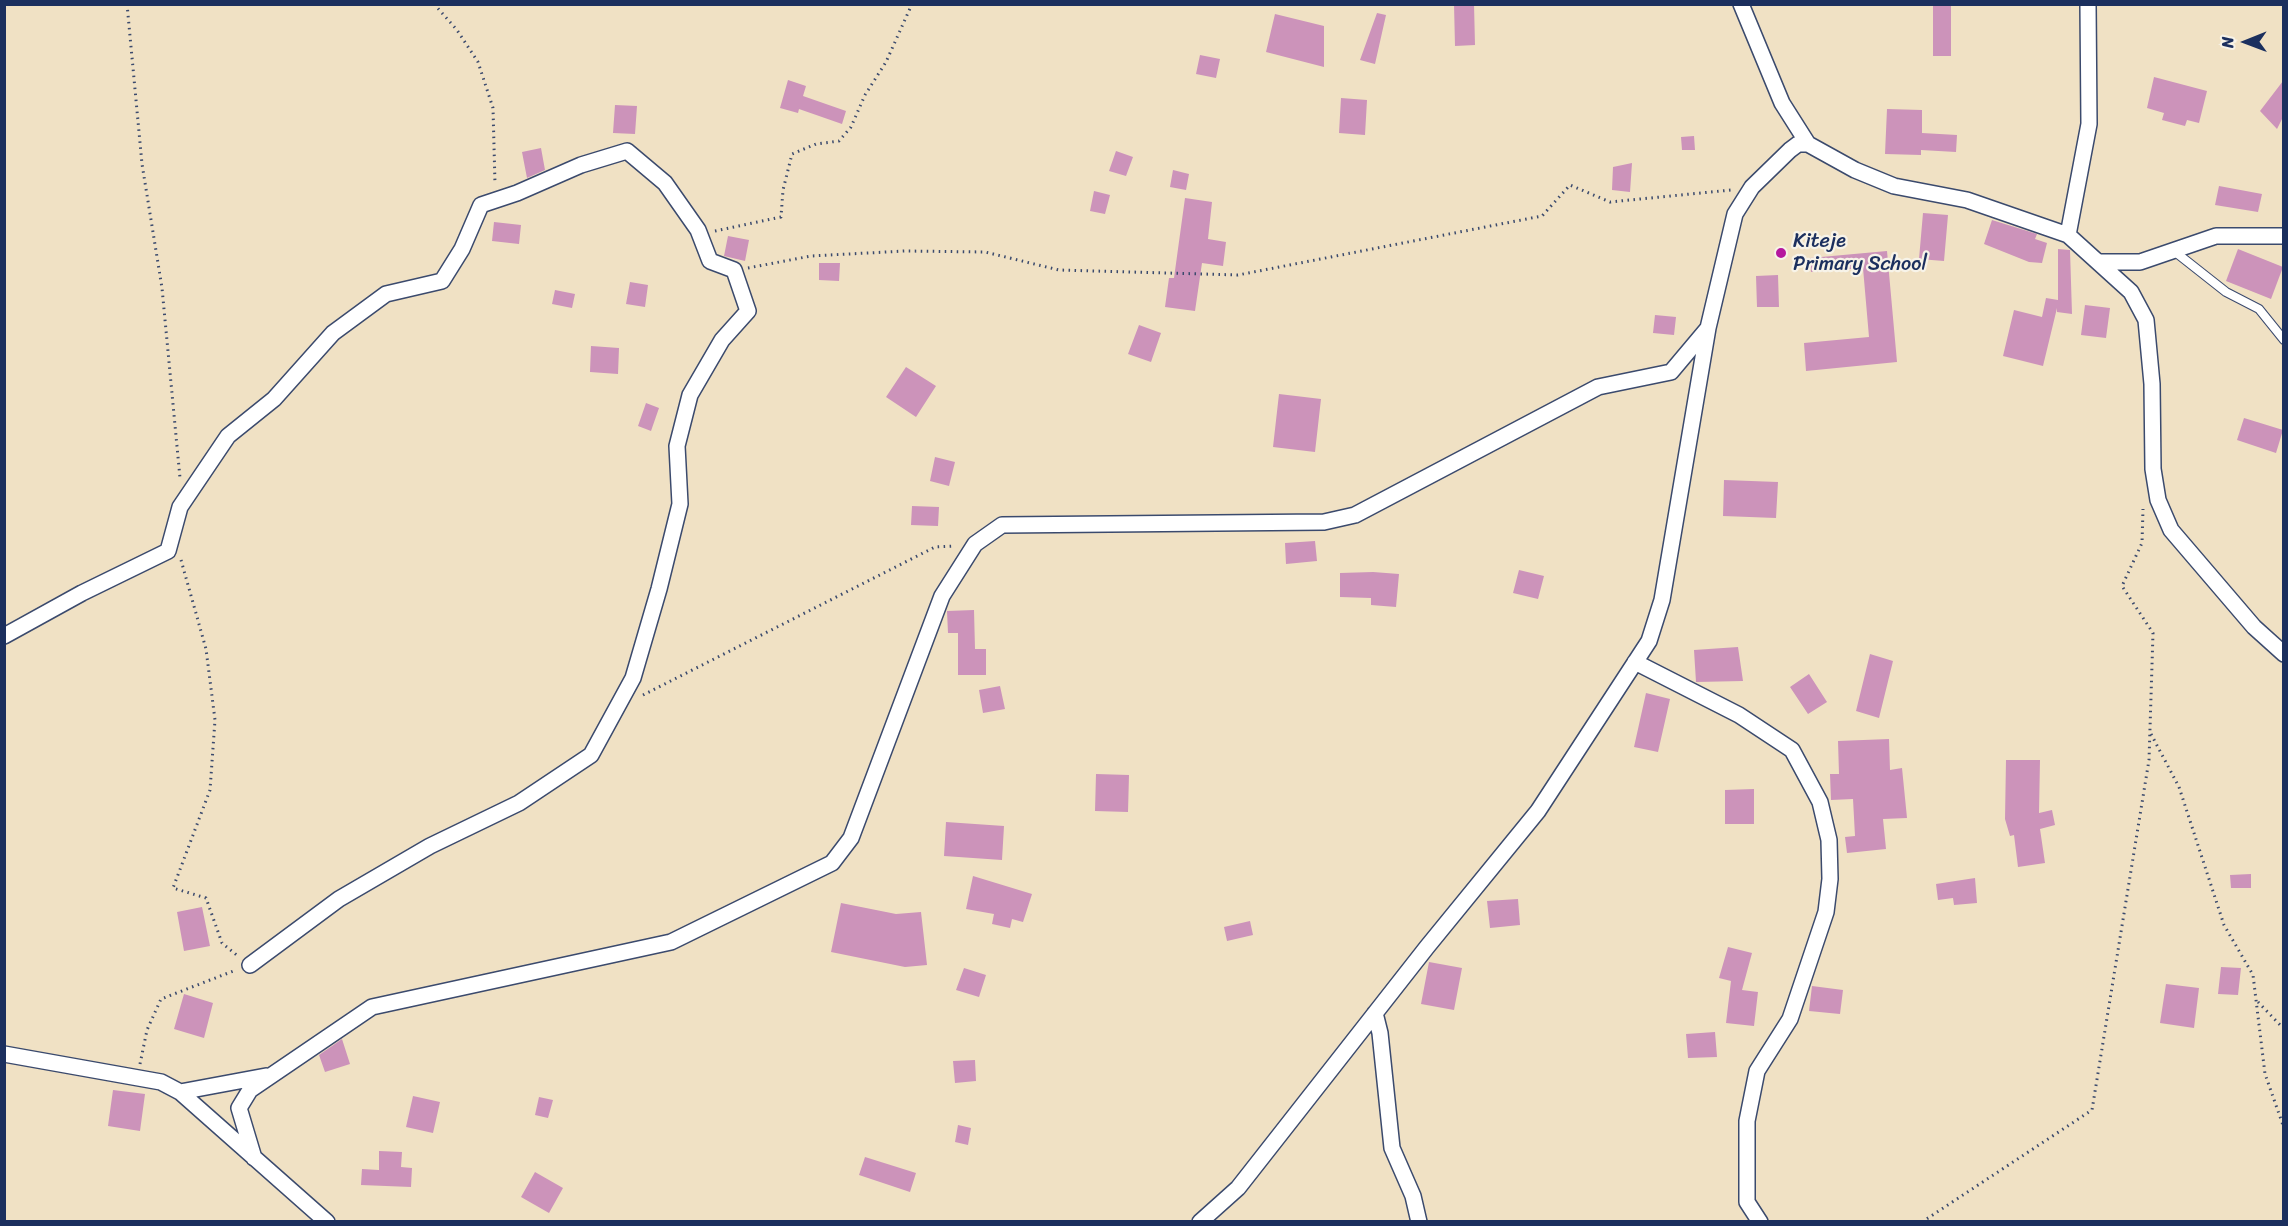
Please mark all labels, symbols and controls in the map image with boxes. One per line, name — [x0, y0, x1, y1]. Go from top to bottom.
north arrow — [2216, 12, 2276, 72]
text: N — [2213, 37, 2242, 48]
place label: Kiteje Primary School — [1793, 230, 1927, 277]
marker: Kiteje Primary School — [1774, 246, 1788, 260]

